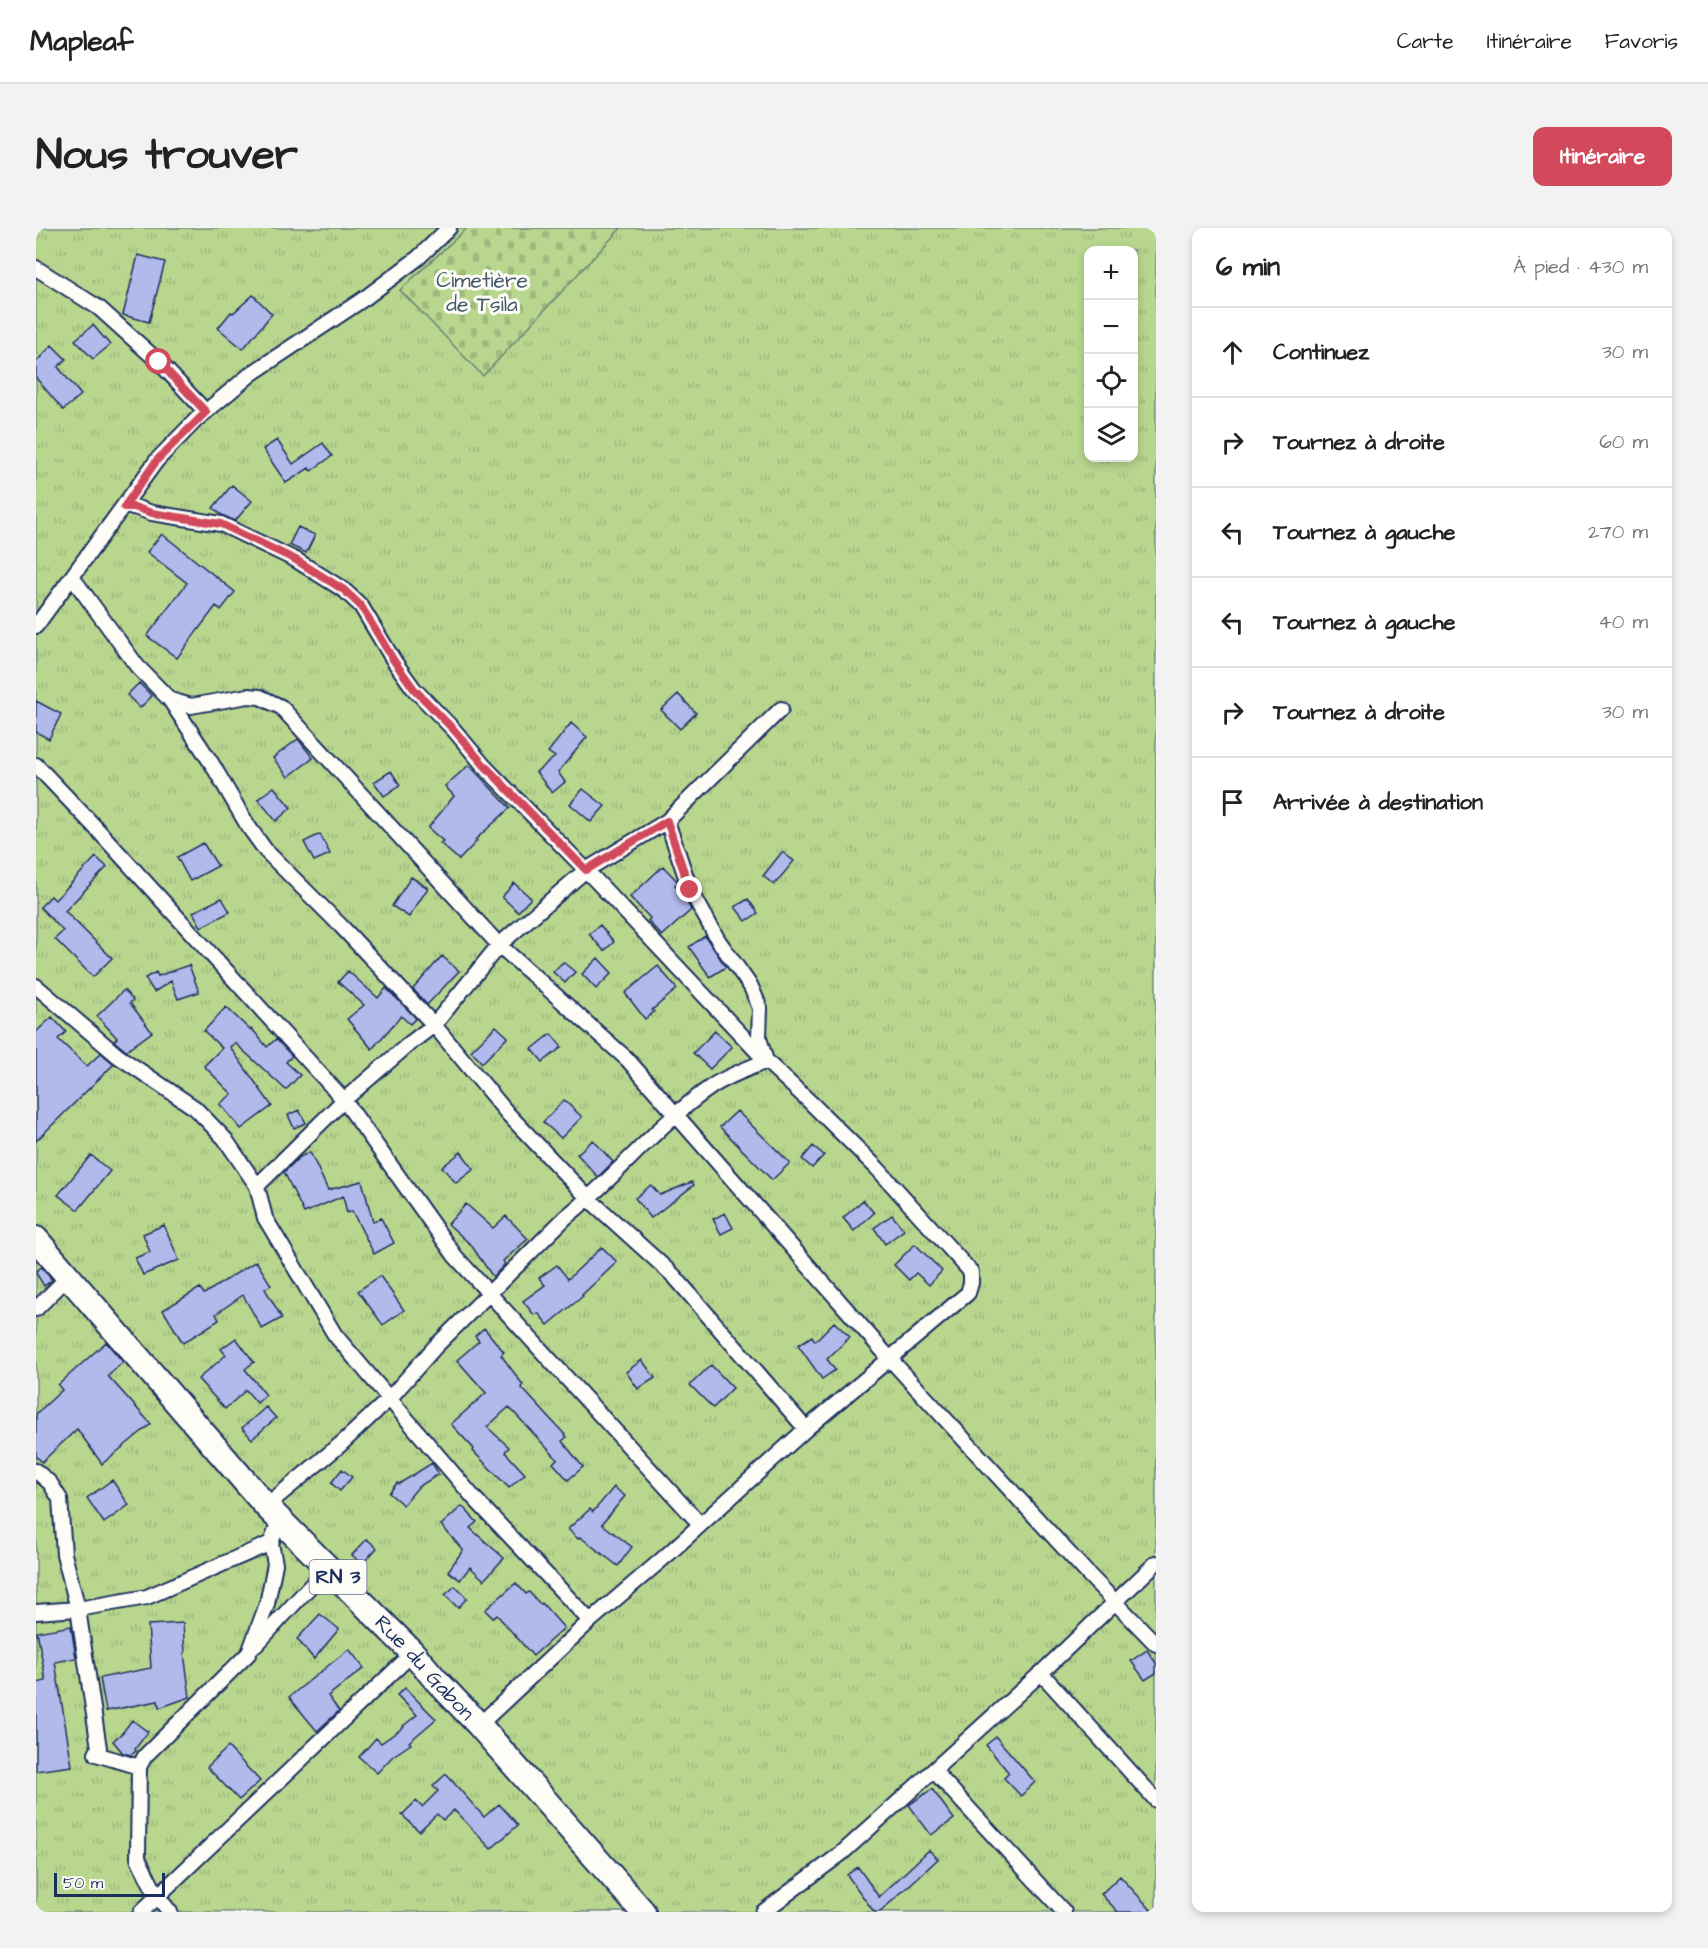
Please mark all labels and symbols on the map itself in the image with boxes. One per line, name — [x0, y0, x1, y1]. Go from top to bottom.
park label: Cimetière de Tsila — [436, 266, 528, 319]
route start — [145, 348, 171, 374]
route end — [676, 876, 702, 902]
road number: RN 3 — [310, 1560, 366, 1594]
street label: Rue du Gabon — [368, 1608, 481, 1727]
scale bar — [54, 1870, 165, 1898]

